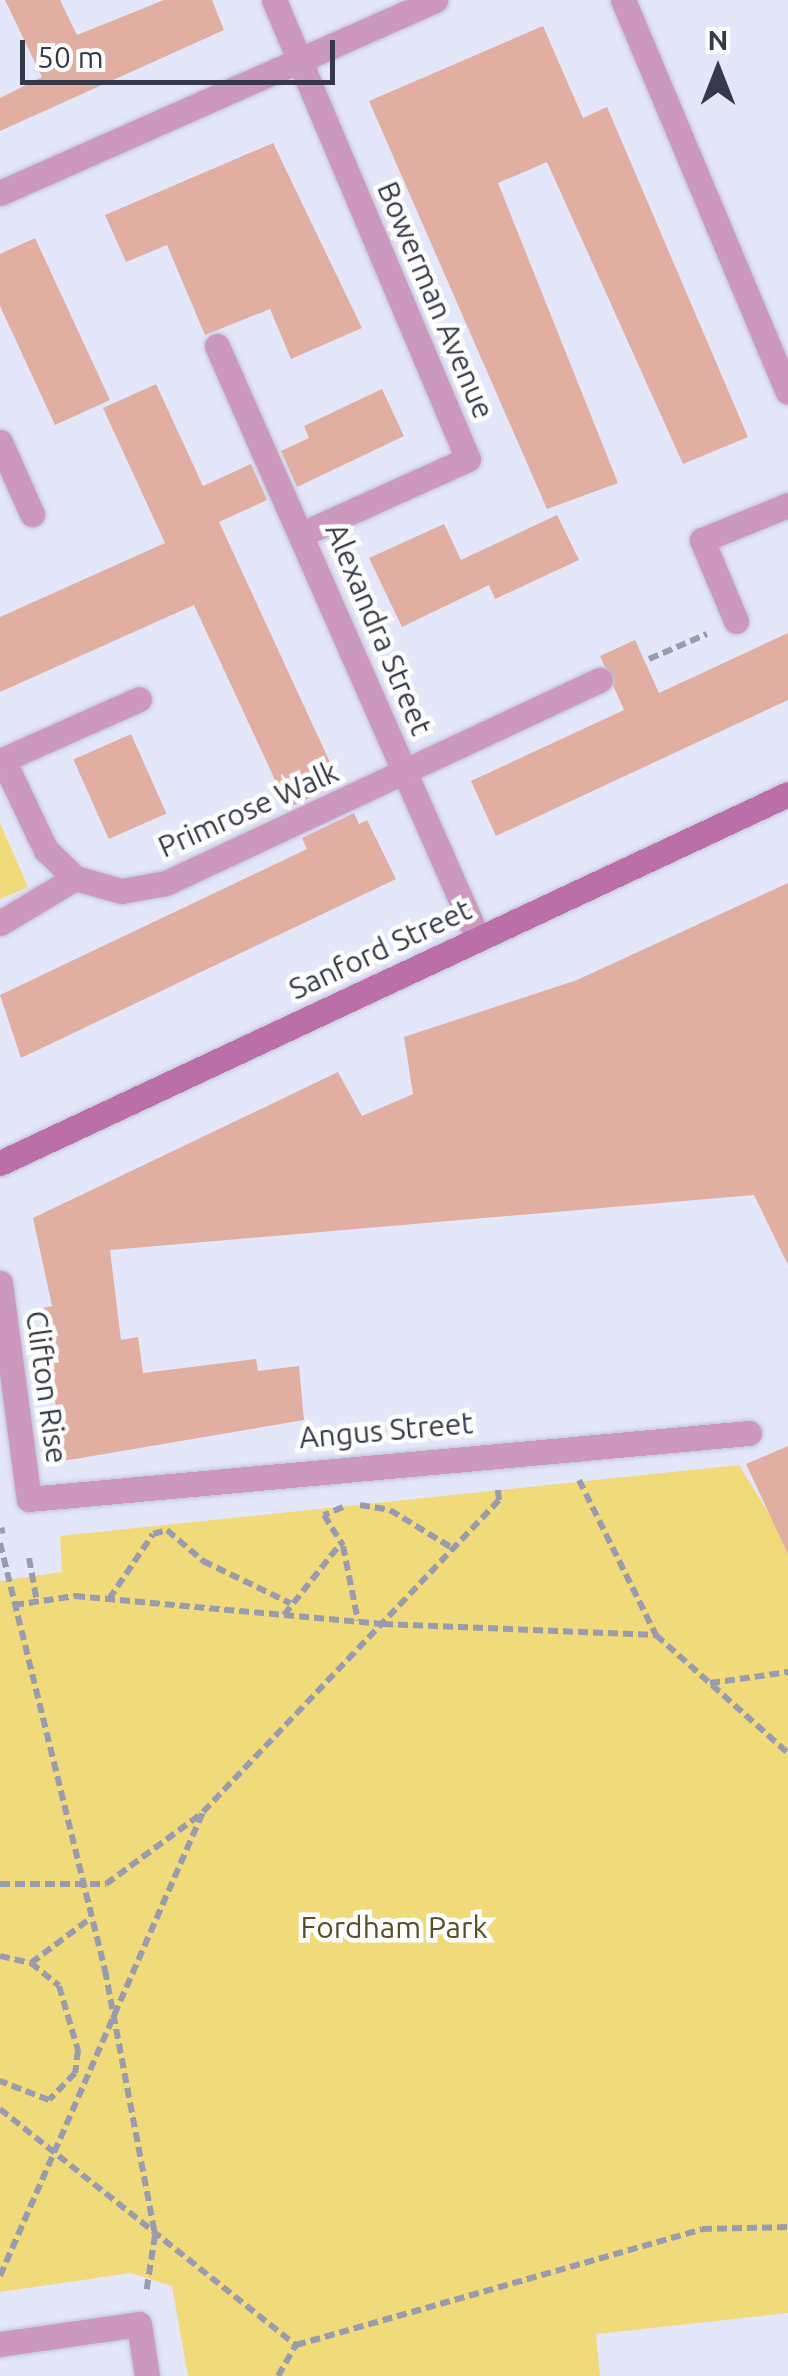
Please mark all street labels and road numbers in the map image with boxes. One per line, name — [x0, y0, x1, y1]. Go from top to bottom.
street label: Bowerman Avenue — [370, 176, 502, 424]
street label: Alexandra Street — [318, 518, 440, 740]
street label: Primrose Walk — [152, 753, 344, 865]
street label: Sanford Street — [283, 891, 477, 1007]
street label: Clifton Rise — [18, 1308, 76, 1466]
street label: Angus Street — [297, 1404, 475, 1456]

